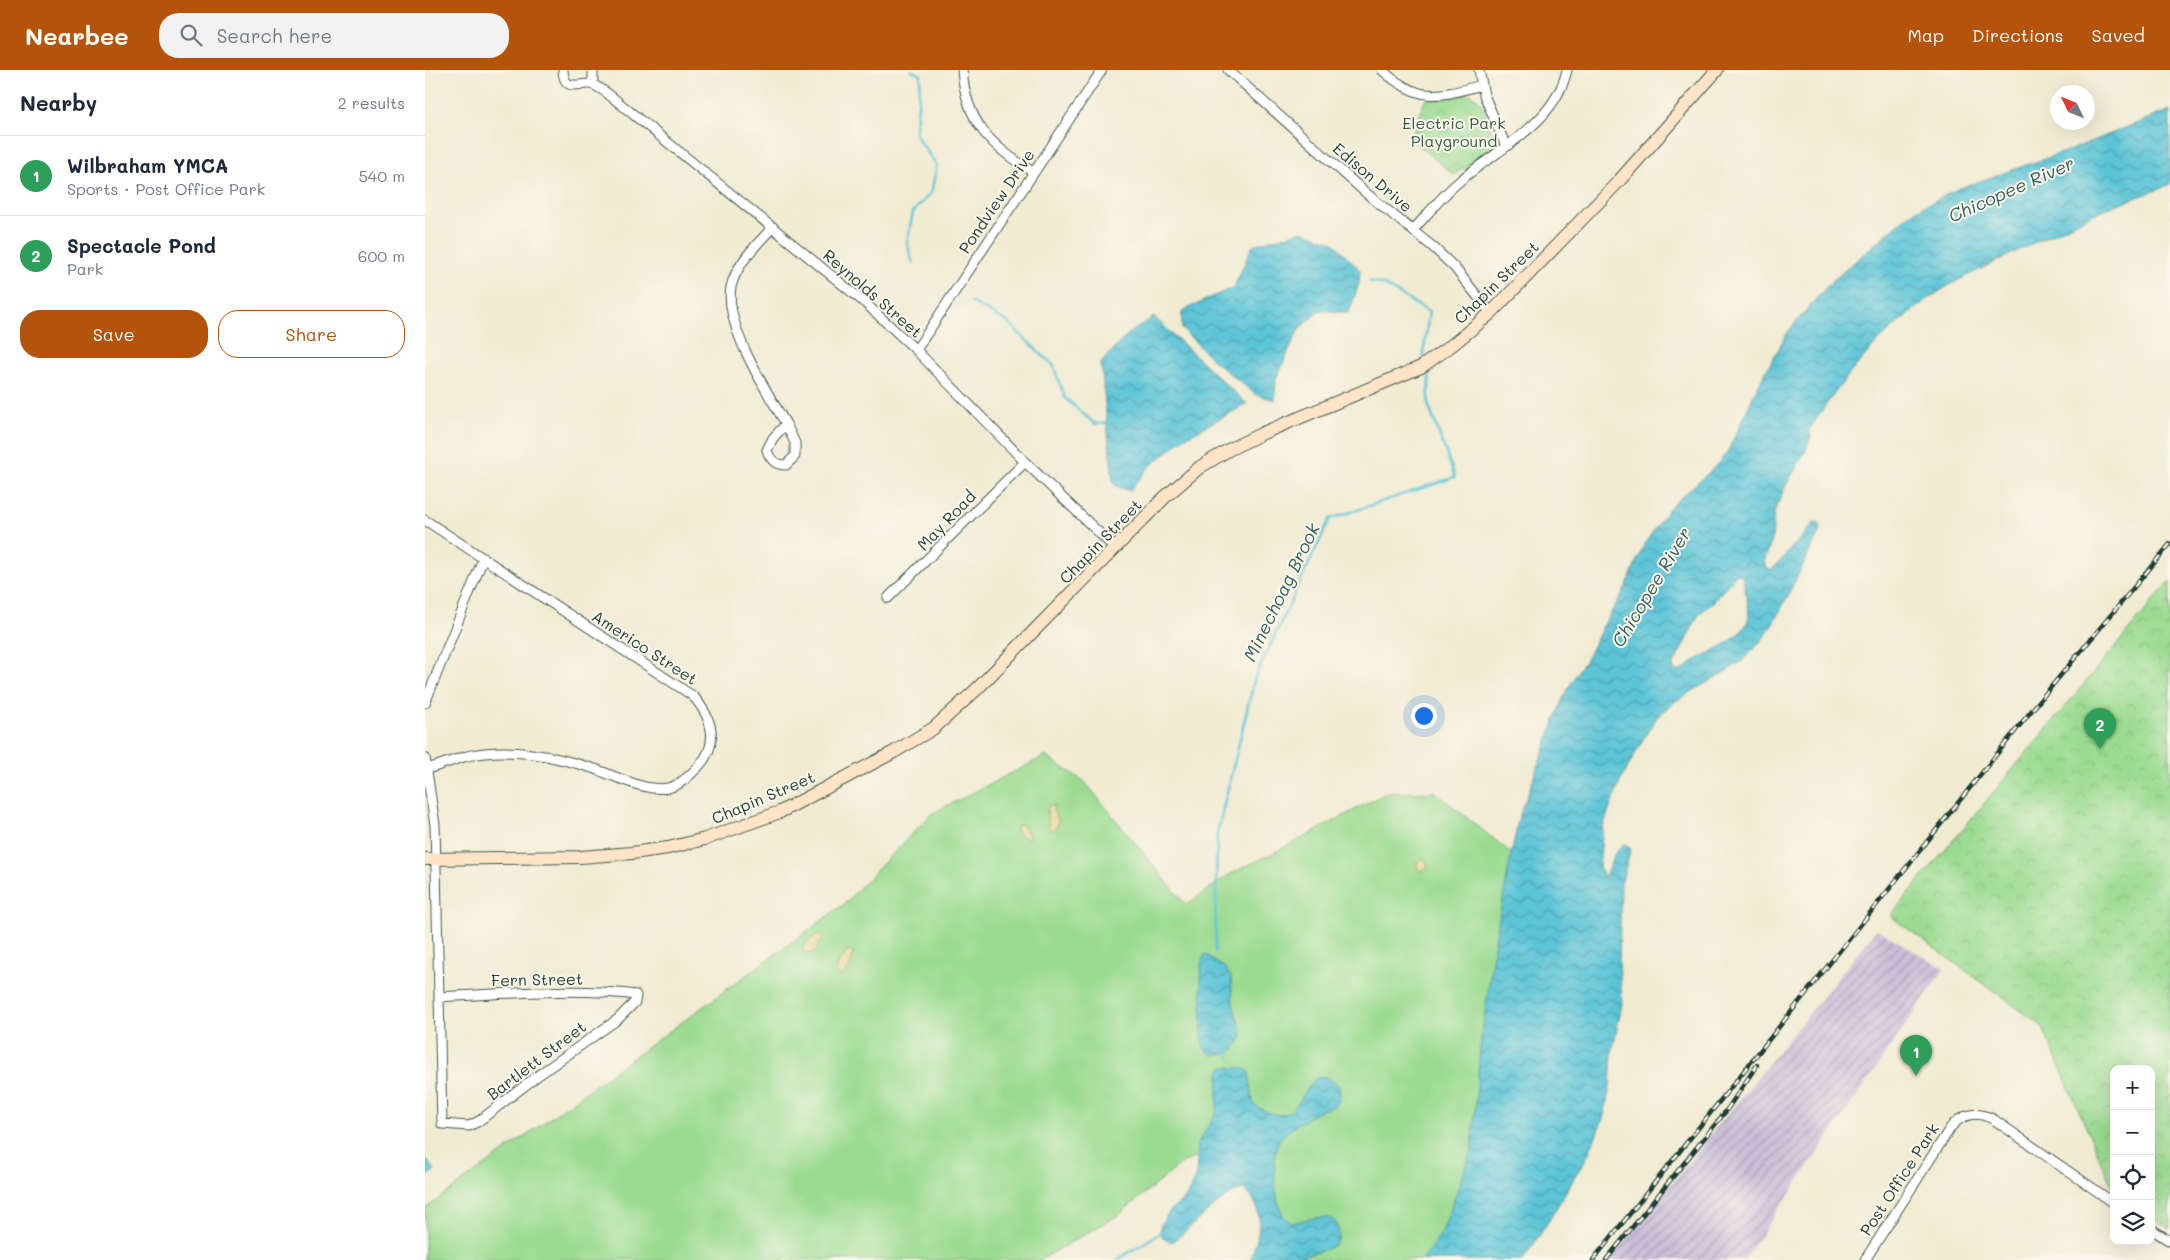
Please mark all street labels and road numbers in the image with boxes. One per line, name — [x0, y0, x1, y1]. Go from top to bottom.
street label: Edison Drive — [1329, 138, 1417, 216]
street label: Pondview Drive — [953, 145, 1039, 257]
street label: Chapin Street — [1449, 236, 1543, 328]
street label: Reynolds Street — [819, 244, 927, 342]
street label: May Road — [912, 485, 980, 555]
street label: Chapin Street — [1054, 494, 1146, 588]
street label: Americo Street — [588, 605, 702, 689]
street label: Chapin Street — [708, 766, 818, 828]
street label: Fern Street — [491, 968, 583, 990]
street label: Bartlett Street — [482, 1016, 590, 1104]
street label: Post Office Park — [1855, 1119, 1943, 1239]

